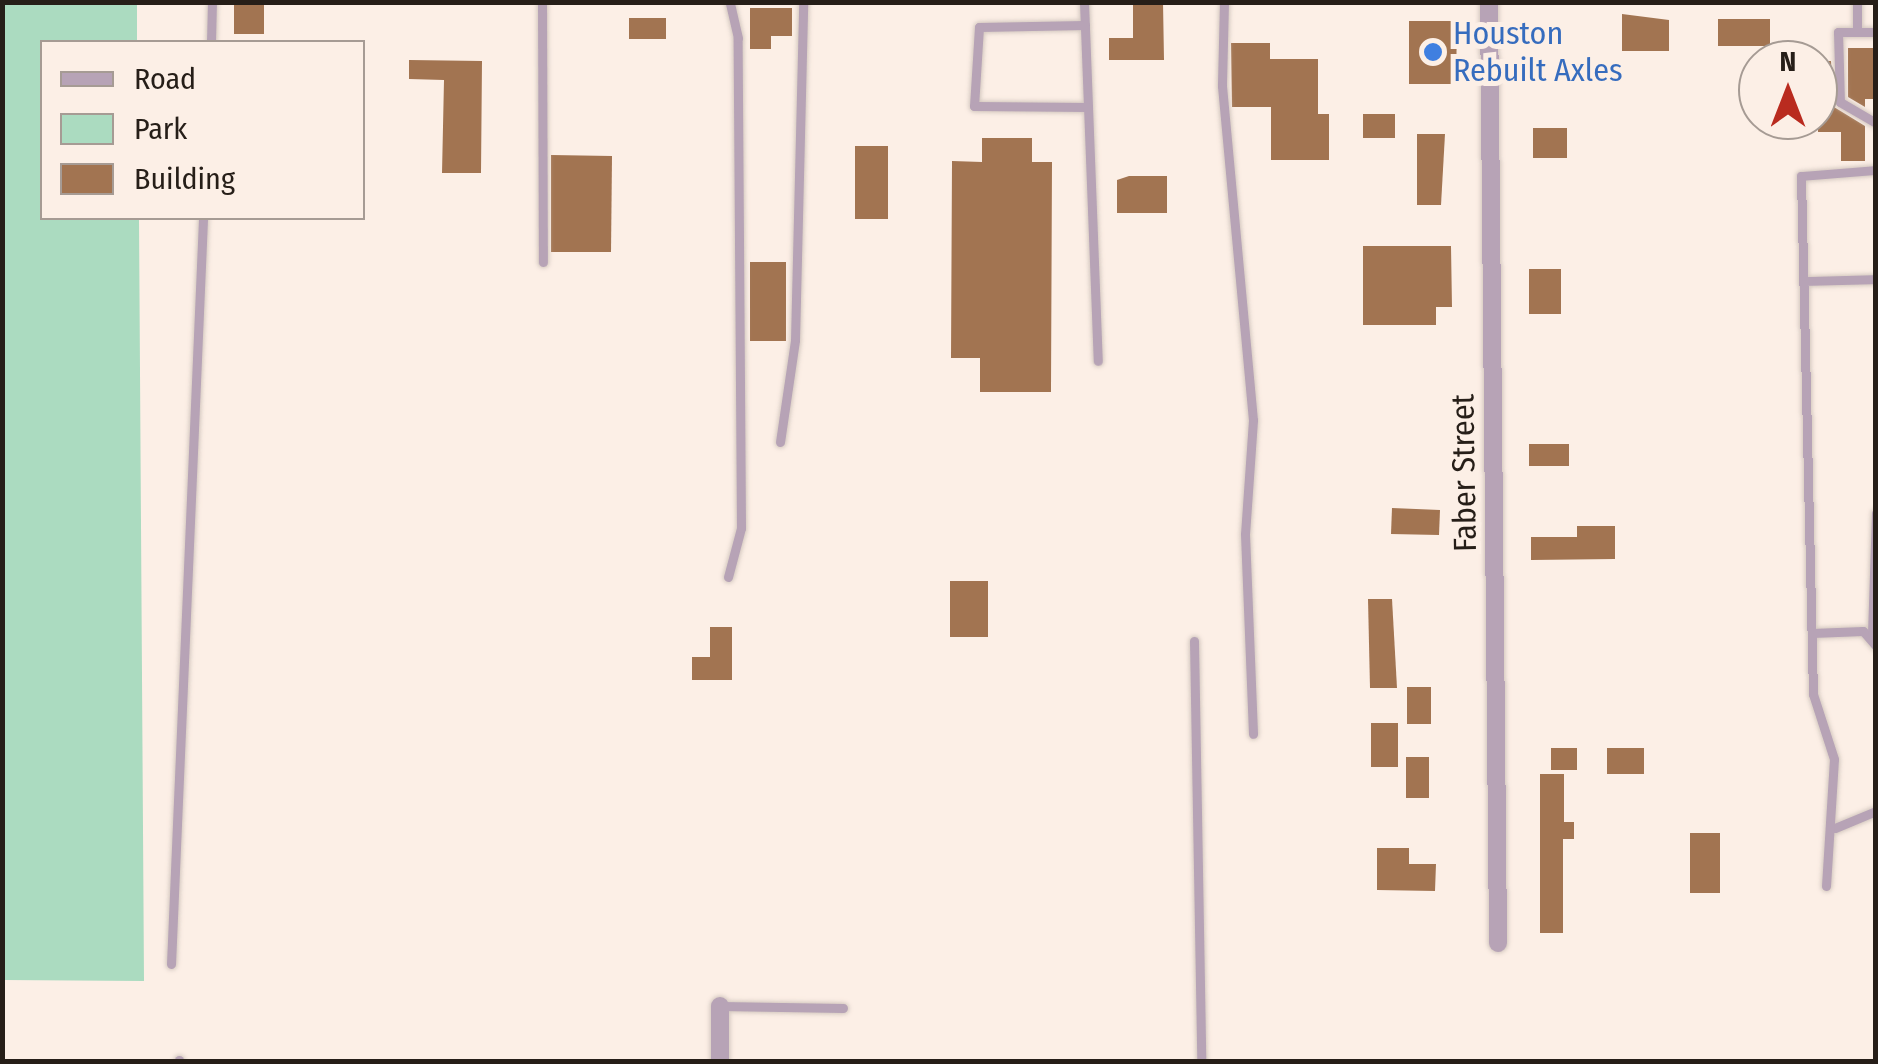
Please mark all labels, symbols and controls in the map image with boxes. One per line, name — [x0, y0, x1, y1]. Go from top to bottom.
place label: Houston Rebuilt Axles — [1453, 15, 1623, 90]
legend — [40, 40, 365, 220]
north arrow — [1738, 40, 1838, 140]
marker: Houston Rebuilt Axles — [1422, 41, 1444, 63]
text: N — [1780, 45, 1796, 78]
text: Road — [134, 61, 196, 97]
text: Park — [134, 111, 187, 147]
text: Building — [134, 161, 235, 197]
street label: Faber Street — [1443, 394, 1485, 552]

